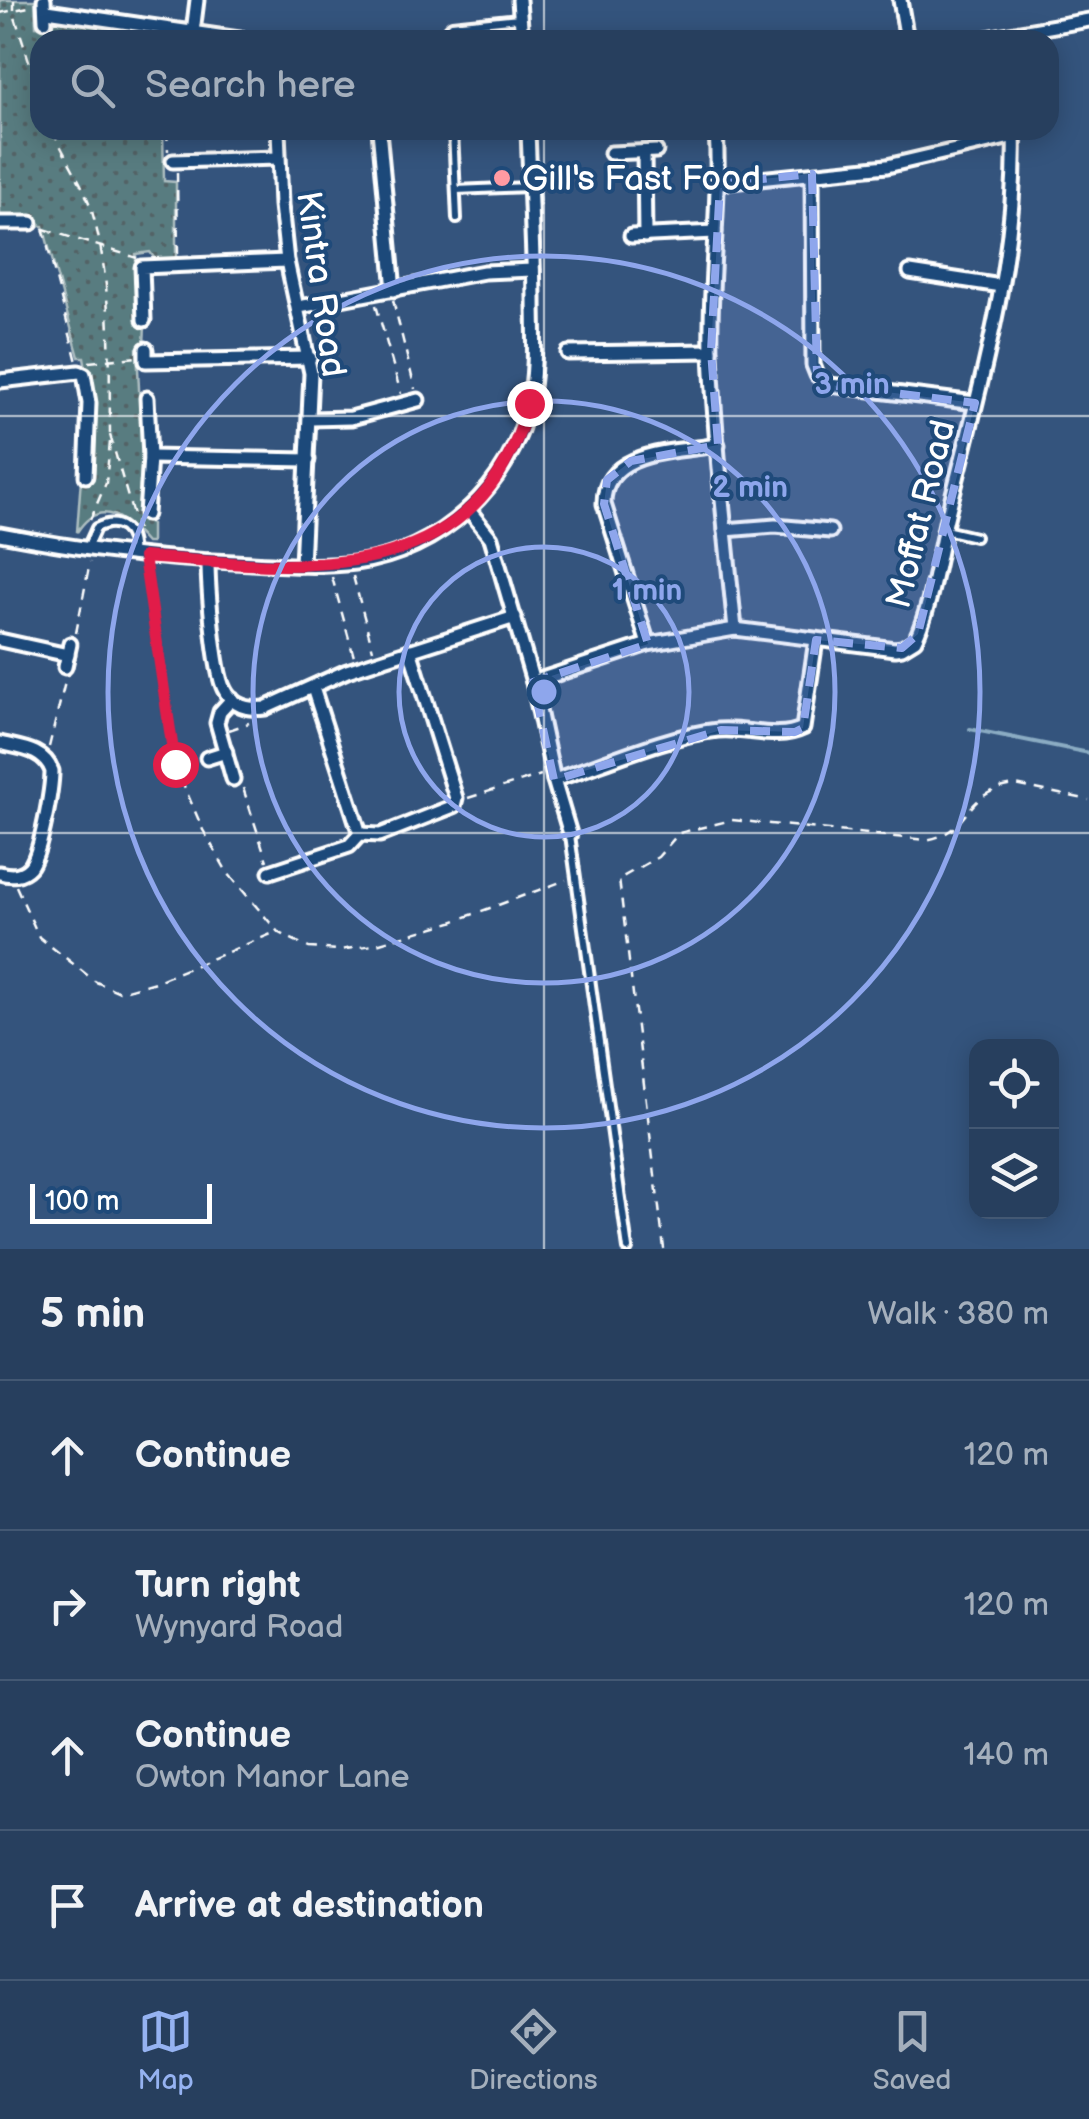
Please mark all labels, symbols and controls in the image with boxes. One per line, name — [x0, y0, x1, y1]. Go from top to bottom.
search box — [30, 30, 1059, 140]
icon: search — [65, 58, 120, 113]
text: Search here — [145, 63, 356, 108]
place label: Gill's Fast Food — [522, 158, 761, 201]
marker: Gill's Fast Food — [491, 167, 513, 189]
street label: Kintra Road — [286, 189, 355, 380]
text: 3 min — [814, 367, 890, 403]
route end — [507, 381, 553, 427]
street label: Moffat Road — [877, 416, 966, 613]
text: 2 min — [712, 470, 788, 506]
text: 1 min — [612, 573, 682, 609]
centre of rings — [526, 674, 562, 710]
route start — [153, 742, 199, 788]
map controls — [969, 1039, 1059, 1219]
button: locate — [969, 1039, 1059, 1129]
button: layers — [969, 1129, 1059, 1219]
scale bar — [30, 1179, 212, 1224]
text: 100 m — [45, 1185, 119, 1218]
text: 5 min — [40, 1289, 145, 1340]
text: Walk · 380 m — [868, 1295, 1049, 1334]
icon: ahead — [40, 1428, 95, 1483]
text: Continue — [135, 1433, 291, 1478]
text: 120 m — [964, 1436, 1049, 1475]
text: Turn right — [135, 1563, 300, 1608]
icon: right — [40, 1578, 95, 1633]
text: 120 m — [964, 1586, 1049, 1625]
text: Wynyard Road — [135, 1608, 343, 1647]
text: Continue — [135, 1713, 291, 1758]
icon: ahead — [40, 1728, 95, 1783]
text: 140 m — [963, 1736, 1049, 1775]
text: Owton Manor Lane — [135, 1758, 410, 1797]
icon: arrive — [40, 1878, 95, 1933]
text: Arrive at destination — [135, 1883, 484, 1928]
tab: Map — [138, 2004, 194, 2097]
tab: Directions — [469, 2004, 598, 2097]
tab: Saved — [873, 2004, 951, 2097]

